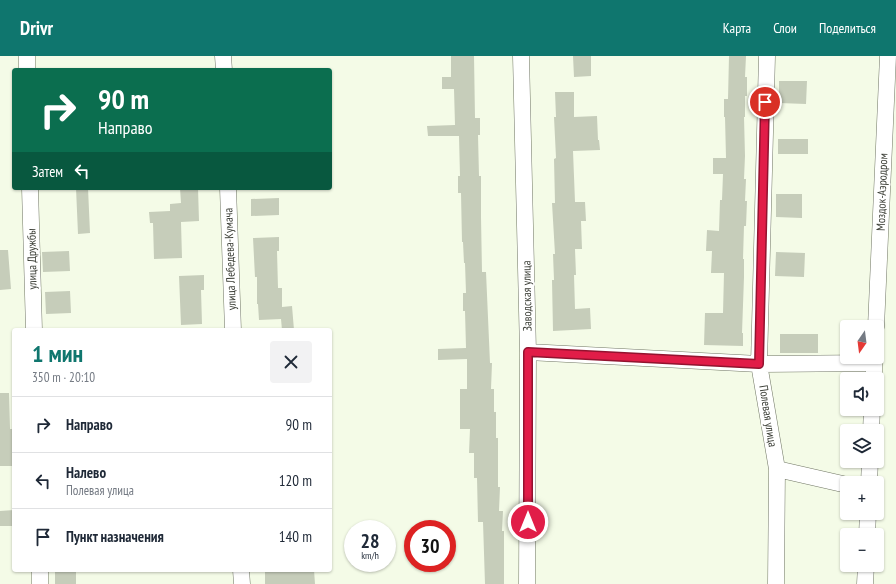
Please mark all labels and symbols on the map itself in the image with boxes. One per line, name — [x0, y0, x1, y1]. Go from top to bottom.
pin — [748, 85, 782, 119]
street label: Моздок-Аэродром — [873, 153, 890, 231]
street label: улица Лебедева-Кумача — [220, 207, 239, 310]
street label: улица Дружбы — [23, 228, 40, 290]
street label: Заводская улица — [518, 260, 535, 332]
north arrow — [840, 320, 884, 364]
street label: Полевая улица — [756, 384, 781, 448]
position arrow — [507, 501, 549, 543]
speed limit sign: 30 — [404, 520, 456, 572]

